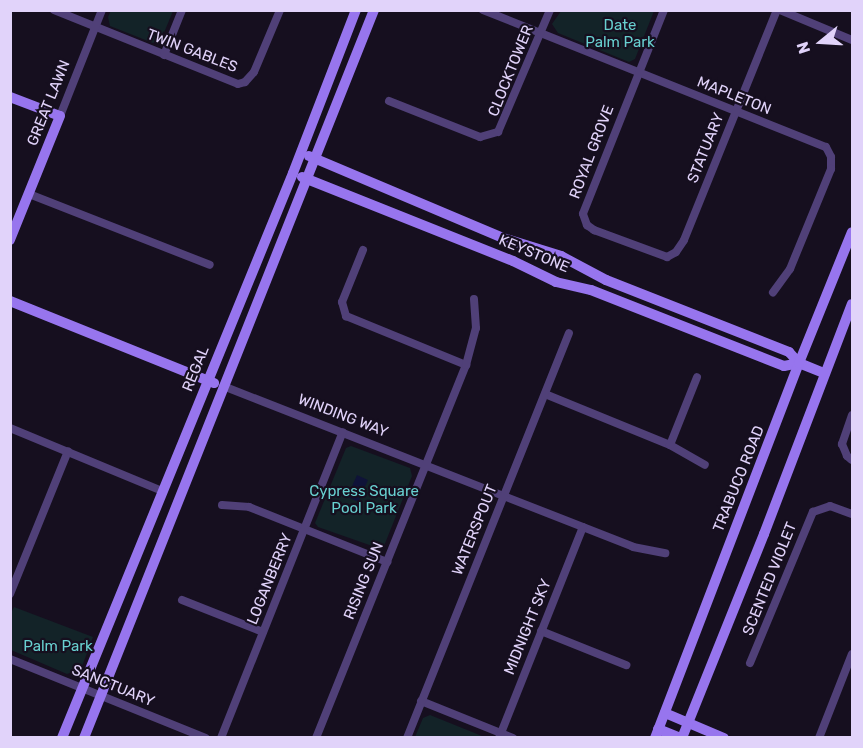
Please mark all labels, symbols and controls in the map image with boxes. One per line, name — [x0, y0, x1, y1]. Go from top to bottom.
north arrow — [791, 12, 851, 72]
park label: Date Palm Park — [585, 16, 655, 51]
street label: CLOCKTOWER — [485, 23, 537, 119]
street label: TWIN GABLES — [144, 25, 240, 77]
text: N — [793, 39, 814, 56]
street label: GREAT LAWN — [24, 57, 74, 149]
street label: MAPLETON — [694, 73, 774, 119]
street label: ROYAL GROVE — [566, 103, 618, 201]
street label: STATUARY — [684, 110, 728, 186]
street label: KEYSTONE — [496, 231, 572, 277]
street label: REGAL — [179, 344, 213, 394]
street label: WINDING WAY — [295, 390, 391, 442]
street label: TRABUCO ROAD — [709, 423, 769, 535]
park label: Cypress Square Pool Park — [309, 482, 419, 517]
street label: WATERSPOUT — [449, 482, 501, 578]
street label: SCENTED VIOLET — [739, 520, 801, 638]
street label: LOGANBERRY — [243, 531, 297, 627]
street label: RISING SUN — [340, 540, 388, 622]
street label: MIDNIGHT SKY — [501, 576, 555, 678]
park label: Palm Park — [23, 638, 93, 656]
street label: SANCTUARY — [69, 661, 157, 711]

